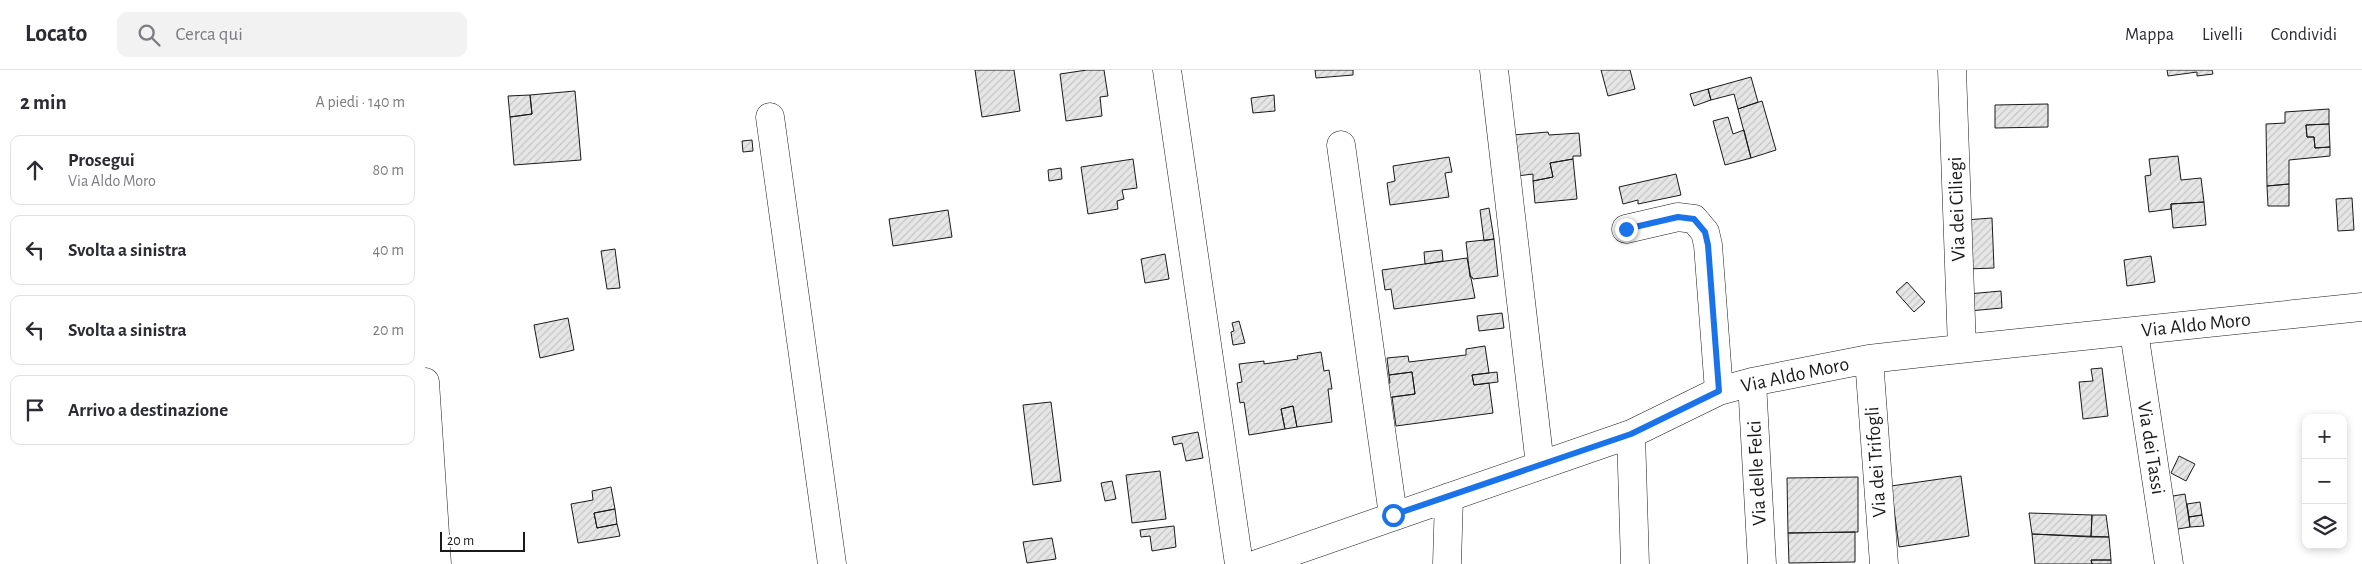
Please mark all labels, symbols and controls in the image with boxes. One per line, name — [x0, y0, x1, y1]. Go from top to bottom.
search box — [117, 12, 467, 57]
icon: search — [135, 21, 163, 49]
text: Locato — [25, 22, 87, 46]
text: Cerca qui — [175, 25, 243, 44]
text: Mappa — [2125, 26, 2174, 44]
text: Livelli — [2202, 26, 2243, 44]
text: Condividi — [2271, 26, 2337, 44]
text: 2 min — [20, 92, 67, 113]
text: A piedi · 140 m — [316, 94, 405, 110]
text: Prosegui — [68, 151, 135, 170]
icon: ahead — [21, 156, 49, 184]
street label: Via dei Ciliegi — [1945, 156, 1969, 262]
text: 80 m — [373, 162, 404, 178]
text: Via Aldo Moro — [68, 173, 156, 189]
route end — [1615, 218, 1638, 241]
icon: left — [21, 236, 49, 264]
text: Svolta a sinistra — [68, 241, 187, 260]
text: 40 m — [372, 242, 404, 258]
street label: Via Aldo Moro — [2140, 309, 2252, 341]
icon: left — [21, 316, 49, 344]
text: Svolta a sinistra — [68, 321, 187, 340]
text: 20 m — [373, 322, 404, 338]
street label: Via Aldo Moro — [1739, 354, 1851, 396]
icon: arrive — [21, 396, 49, 424]
street label: Via dei Tassi — [2134, 400, 2168, 496]
text: Arrivo a destinazione — [68, 401, 228, 420]
street label: Via dei Trifogli — [1862, 406, 1890, 518]
map controls — [2302, 414, 2347, 549]
button: + — [2302, 414, 2347, 459]
street label: Via delle Felci — [1744, 420, 1770, 526]
button: − — [2302, 459, 2347, 504]
route start — [1382, 504, 1405, 527]
button: layers — [2302, 504, 2347, 549]
scale bar — [440, 529, 525, 552]
text: 20 m — [447, 534, 474, 548]

